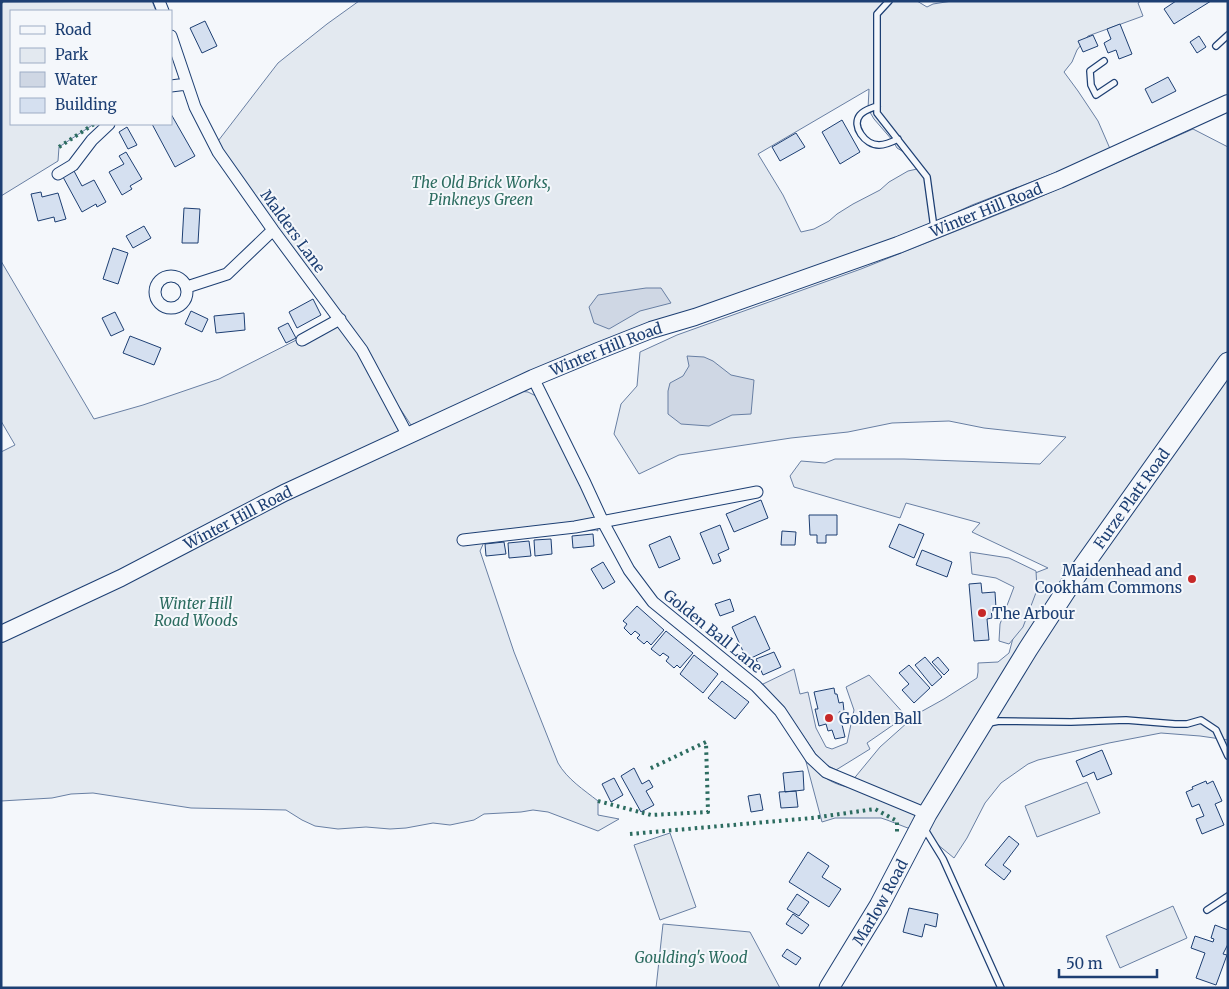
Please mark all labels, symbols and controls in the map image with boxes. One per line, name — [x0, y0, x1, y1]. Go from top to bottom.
legend — [10, 10, 172, 125]
text: Road — [55, 20, 91, 39]
text: Park — [55, 45, 89, 64]
text: Water — [54, 70, 98, 89]
text: Building — [55, 95, 117, 114]
park label: The Old Brick Works, Pinkneys Green — [411, 173, 551, 209]
street label: Winter Hill Road — [926, 178, 1045, 241]
street label: Malders Lane — [257, 186, 329, 276]
street label: Winter Hill Road — [546, 318, 664, 380]
street label: Furze Platt Road — [1089, 444, 1173, 552]
street label: Winter Hill Road — [180, 481, 295, 554]
place label: Maidenhead and Cookham Commons — [1035, 561, 1182, 597]
marker: Maidenhead and Cookham Commons — [1186, 573, 1198, 585]
street label: Golden Ball Lane — [660, 585, 767, 677]
park label: Winter Hill Road Woods — [154, 594, 238, 630]
place label: The Arbour — [992, 604, 1075, 623]
marker: The Arbour — [976, 607, 988, 619]
place label: Golden Ball — [839, 709, 922, 728]
marker: Golden Ball — [823, 712, 835, 724]
street label: Marlow Road — [848, 856, 911, 948]
scale bar — [1059, 946, 1156, 978]
park label: Goulding's Wood — [635, 948, 748, 967]
text: 50 m — [1066, 954, 1103, 973]

